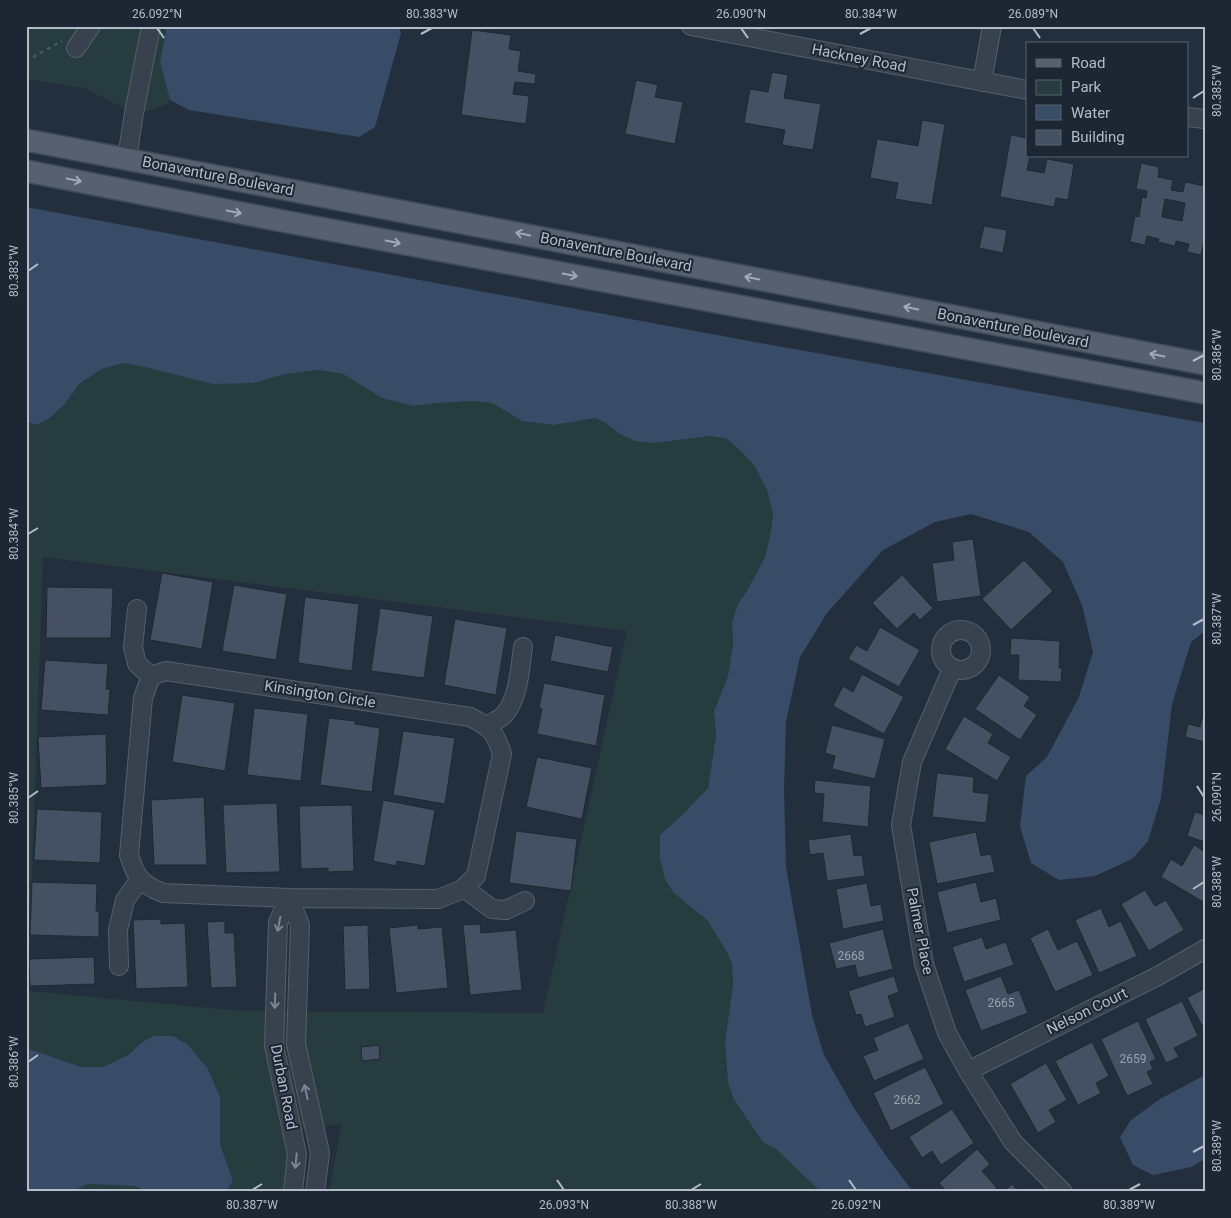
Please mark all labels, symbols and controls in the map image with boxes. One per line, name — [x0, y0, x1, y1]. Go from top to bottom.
text: 26.092°N — [132, 7, 182, 21]
text: 80.383°W — [406, 7, 458, 21]
text: 26.090°N — [716, 7, 766, 21]
text: 80.384°W — [845, 7, 897, 21]
text: 26.089°N — [1008, 7, 1058, 21]
street label: Hackney Road — [810, 40, 908, 76]
legend — [1026, 42, 1188, 158]
text: Road — [1071, 54, 1105, 72]
text: 80.385°W — [1210, 65, 1224, 117]
text: Park — [1071, 78, 1102, 96]
text: Water — [1071, 104, 1110, 122]
text: Building — [1071, 128, 1125, 146]
street label: Bonaventure Boulevard — [141, 152, 295, 200]
one-way arrow — [66, 176, 82, 186]
one-way arrow — [225, 207, 241, 217]
street label: Bonaventure Boulevard — [539, 228, 693, 276]
one-way arrow — [516, 229, 532, 238]
one-way arrow — [385, 237, 401, 247]
text: 80.383°W — [7, 245, 21, 297]
one-way arrow — [562, 270, 578, 280]
one-way arrow — [744, 272, 760, 282]
one-way arrow — [904, 303, 920, 313]
street label: Bonaventure Boulevard — [936, 304, 1090, 352]
text: 80.386°W — [1210, 329, 1224, 381]
one-way arrow — [1149, 350, 1165, 359]
text: 80.384°W — [7, 508, 21, 560]
text: 80.387°W — [1210, 593, 1224, 645]
street label: Kinsington Circle — [263, 676, 377, 712]
text: 80.385°W — [7, 772, 21, 824]
text: 26.090°N — [1210, 772, 1224, 822]
text: 80.388°W — [1210, 856, 1224, 908]
street label: Palmer Place — [903, 886, 937, 976]
one-way arrow — [274, 916, 284, 932]
house number: 2668 — [838, 949, 865, 963]
street label: Nelson Court — [1044, 984, 1130, 1038]
one-way arrow — [271, 993, 280, 1009]
house number: 2665 — [988, 996, 1015, 1010]
text: 80.386°W — [7, 1036, 21, 1088]
street label: Durban Road — [267, 1043, 301, 1131]
house number: 2659 — [1120, 1052, 1146, 1066]
one-way arrow — [301, 1085, 311, 1101]
house number: 2662 — [894, 1093, 921, 1107]
text: 80.389°W — [1210, 1120, 1224, 1172]
one-way arrow — [292, 1153, 301, 1169]
text: 80.387°W — [226, 1198, 278, 1212]
text: 26.093°N — [539, 1198, 589, 1212]
text: 80.388°W — [665, 1198, 717, 1212]
text: 26.092°N — [831, 1198, 881, 1212]
text: 80.389°W — [1103, 1198, 1155, 1212]

